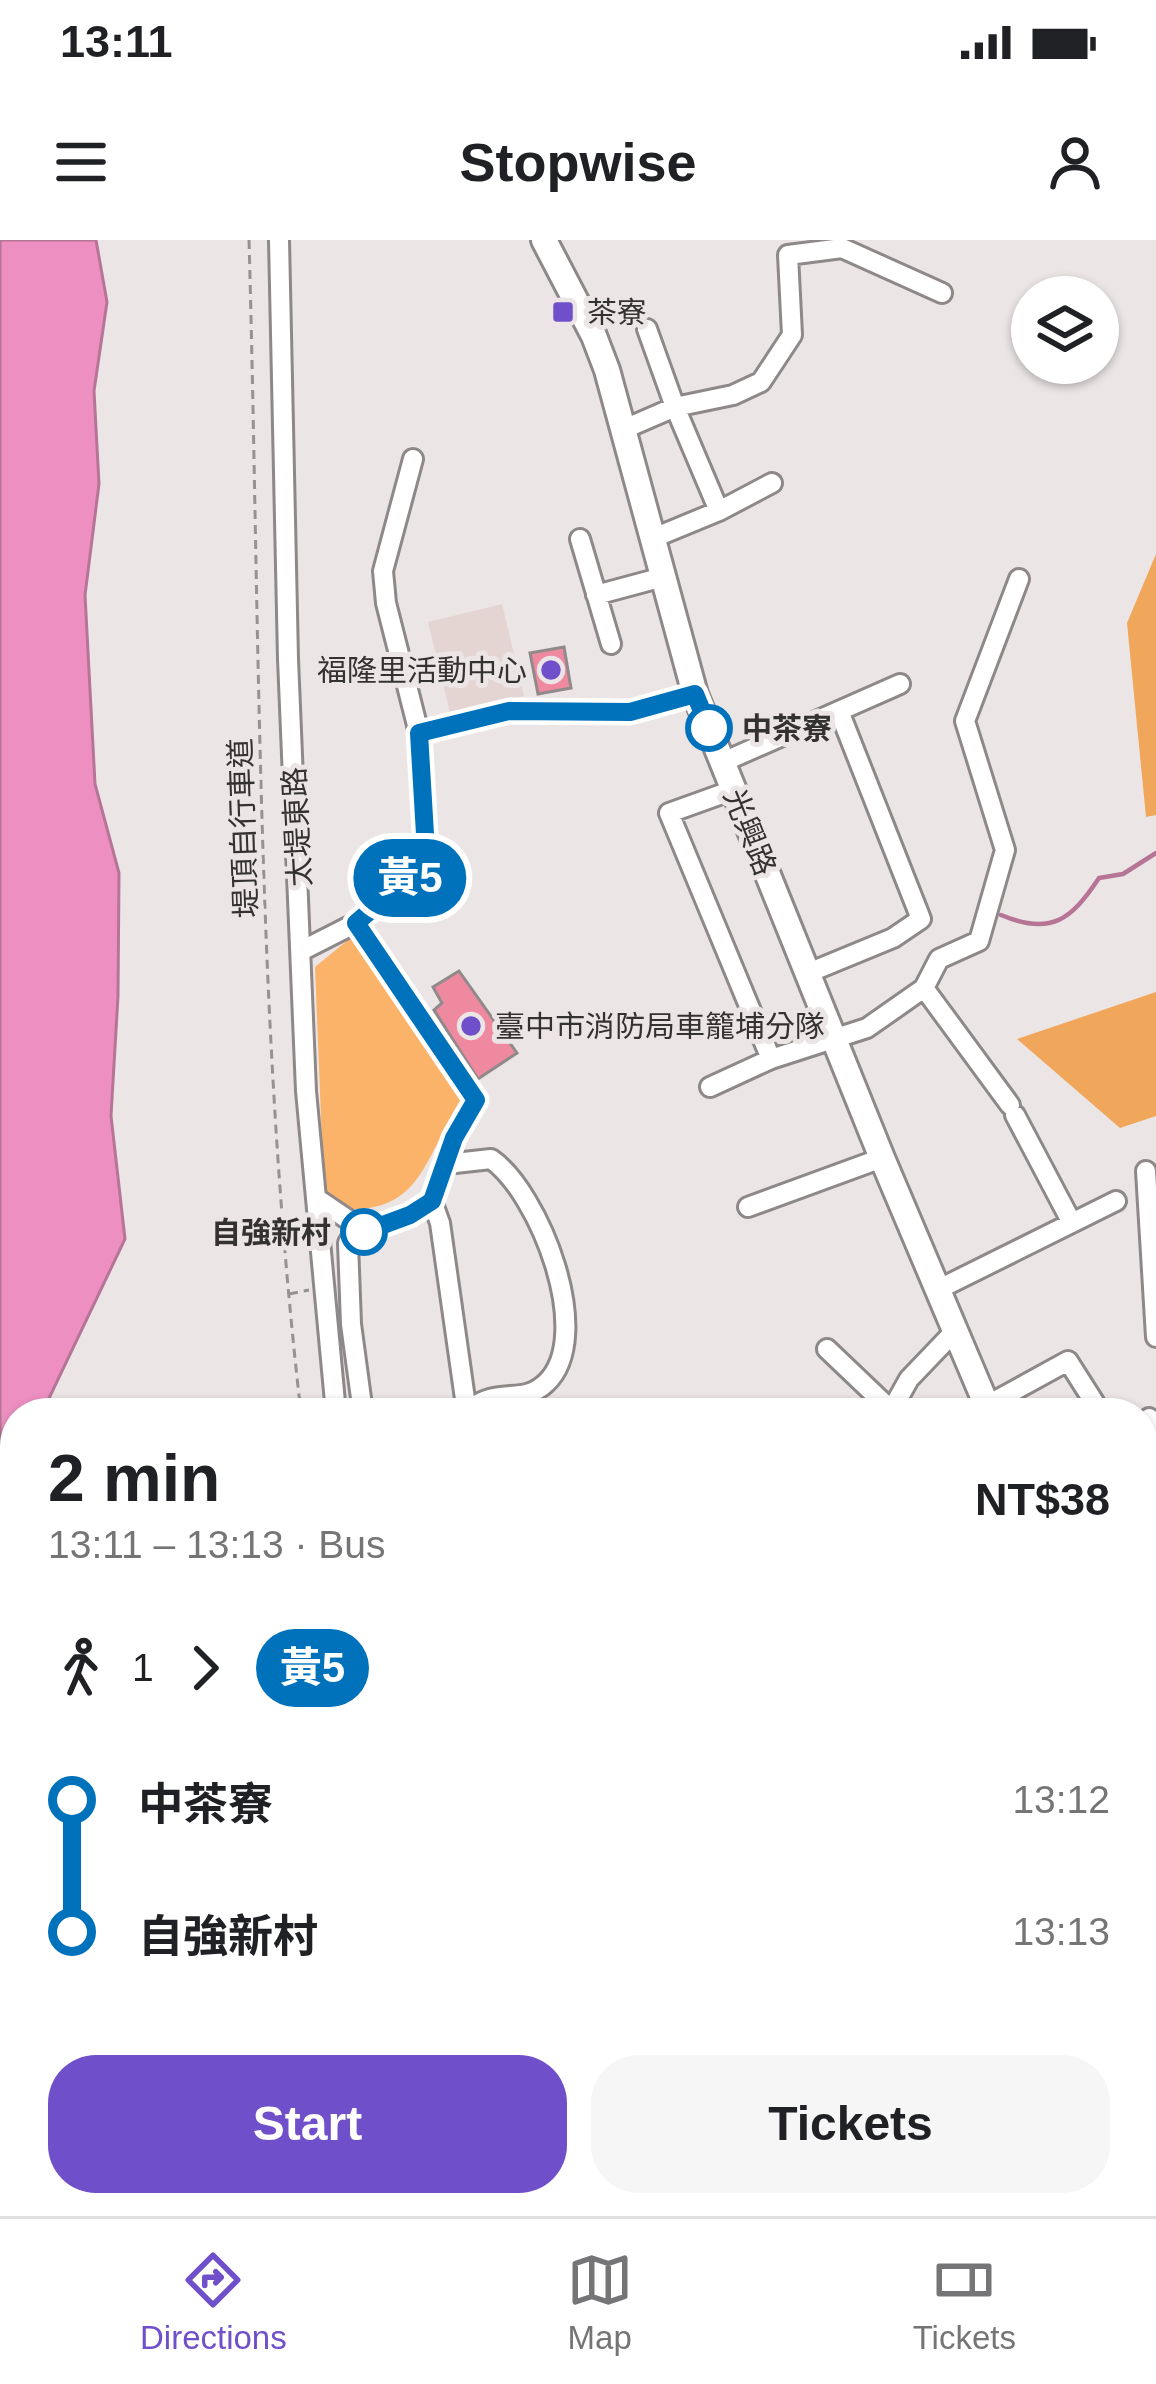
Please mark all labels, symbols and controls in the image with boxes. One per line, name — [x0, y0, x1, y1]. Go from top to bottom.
text: 13:11 — [60, 16, 173, 67]
icon: menu — [48, 129, 114, 195]
icon: person — [1042, 129, 1108, 195]
text: Stopwise — [459, 132, 697, 192]
map controls — [1011, 276, 1119, 384]
button: layers — [1011, 276, 1119, 384]
place label: 茶寮 — [587, 296, 647, 329]
marker: 茶寮 — [550, 299, 576, 325]
place label: 福隆里活動中心 — [317, 654, 527, 687]
marker: 福隆里活動中心 — [538, 657, 564, 683]
marker: 中茶寮 — [687, 706, 731, 750]
place label: 中茶寮 — [742, 712, 832, 745]
street label: 堤頂自行車道 — [223, 737, 263, 919]
street label: 太堤東路 — [277, 766, 317, 888]
street label: 光興路 — [718, 784, 782, 880]
line badge: 黃5 — [356, 839, 464, 917]
text: 黃5 — [377, 854, 443, 901]
place label: 臺中市消防局車籠埔分隊 — [495, 1010, 825, 1043]
marker: 臺中市消防局車籠埔分隊 — [458, 1013, 484, 1039]
marker: 自強新村 — [342, 1210, 386, 1254]
place label: 自強新村 — [211, 1216, 331, 1249]
text: 2 min — [48, 1441, 220, 1515]
text: NT$38 — [975, 1474, 1110, 1525]
text: 13:11 – 13:13 · Bus — [48, 1523, 386, 1566]
icon: walk — [48, 1635, 114, 1701]
icon: forward — [172, 1635, 238, 1701]
text: 黃5 — [280, 1644, 345, 1691]
text: 1 — [132, 1646, 154, 1689]
text: 13:12 — [1012, 1778, 1110, 1821]
text: 中茶寮 — [138, 1779, 273, 1830]
text: 13:13 — [1012, 1910, 1110, 1953]
text: 自強新村 — [138, 1911, 318, 1962]
button: Start — [48, 2055, 567, 2193]
button: Tickets — [591, 2055, 1110, 2193]
tab: Directions — [140, 2247, 287, 2357]
tab: Map — [567, 2247, 633, 2357]
tab: Tickets — [913, 2247, 1016, 2357]

